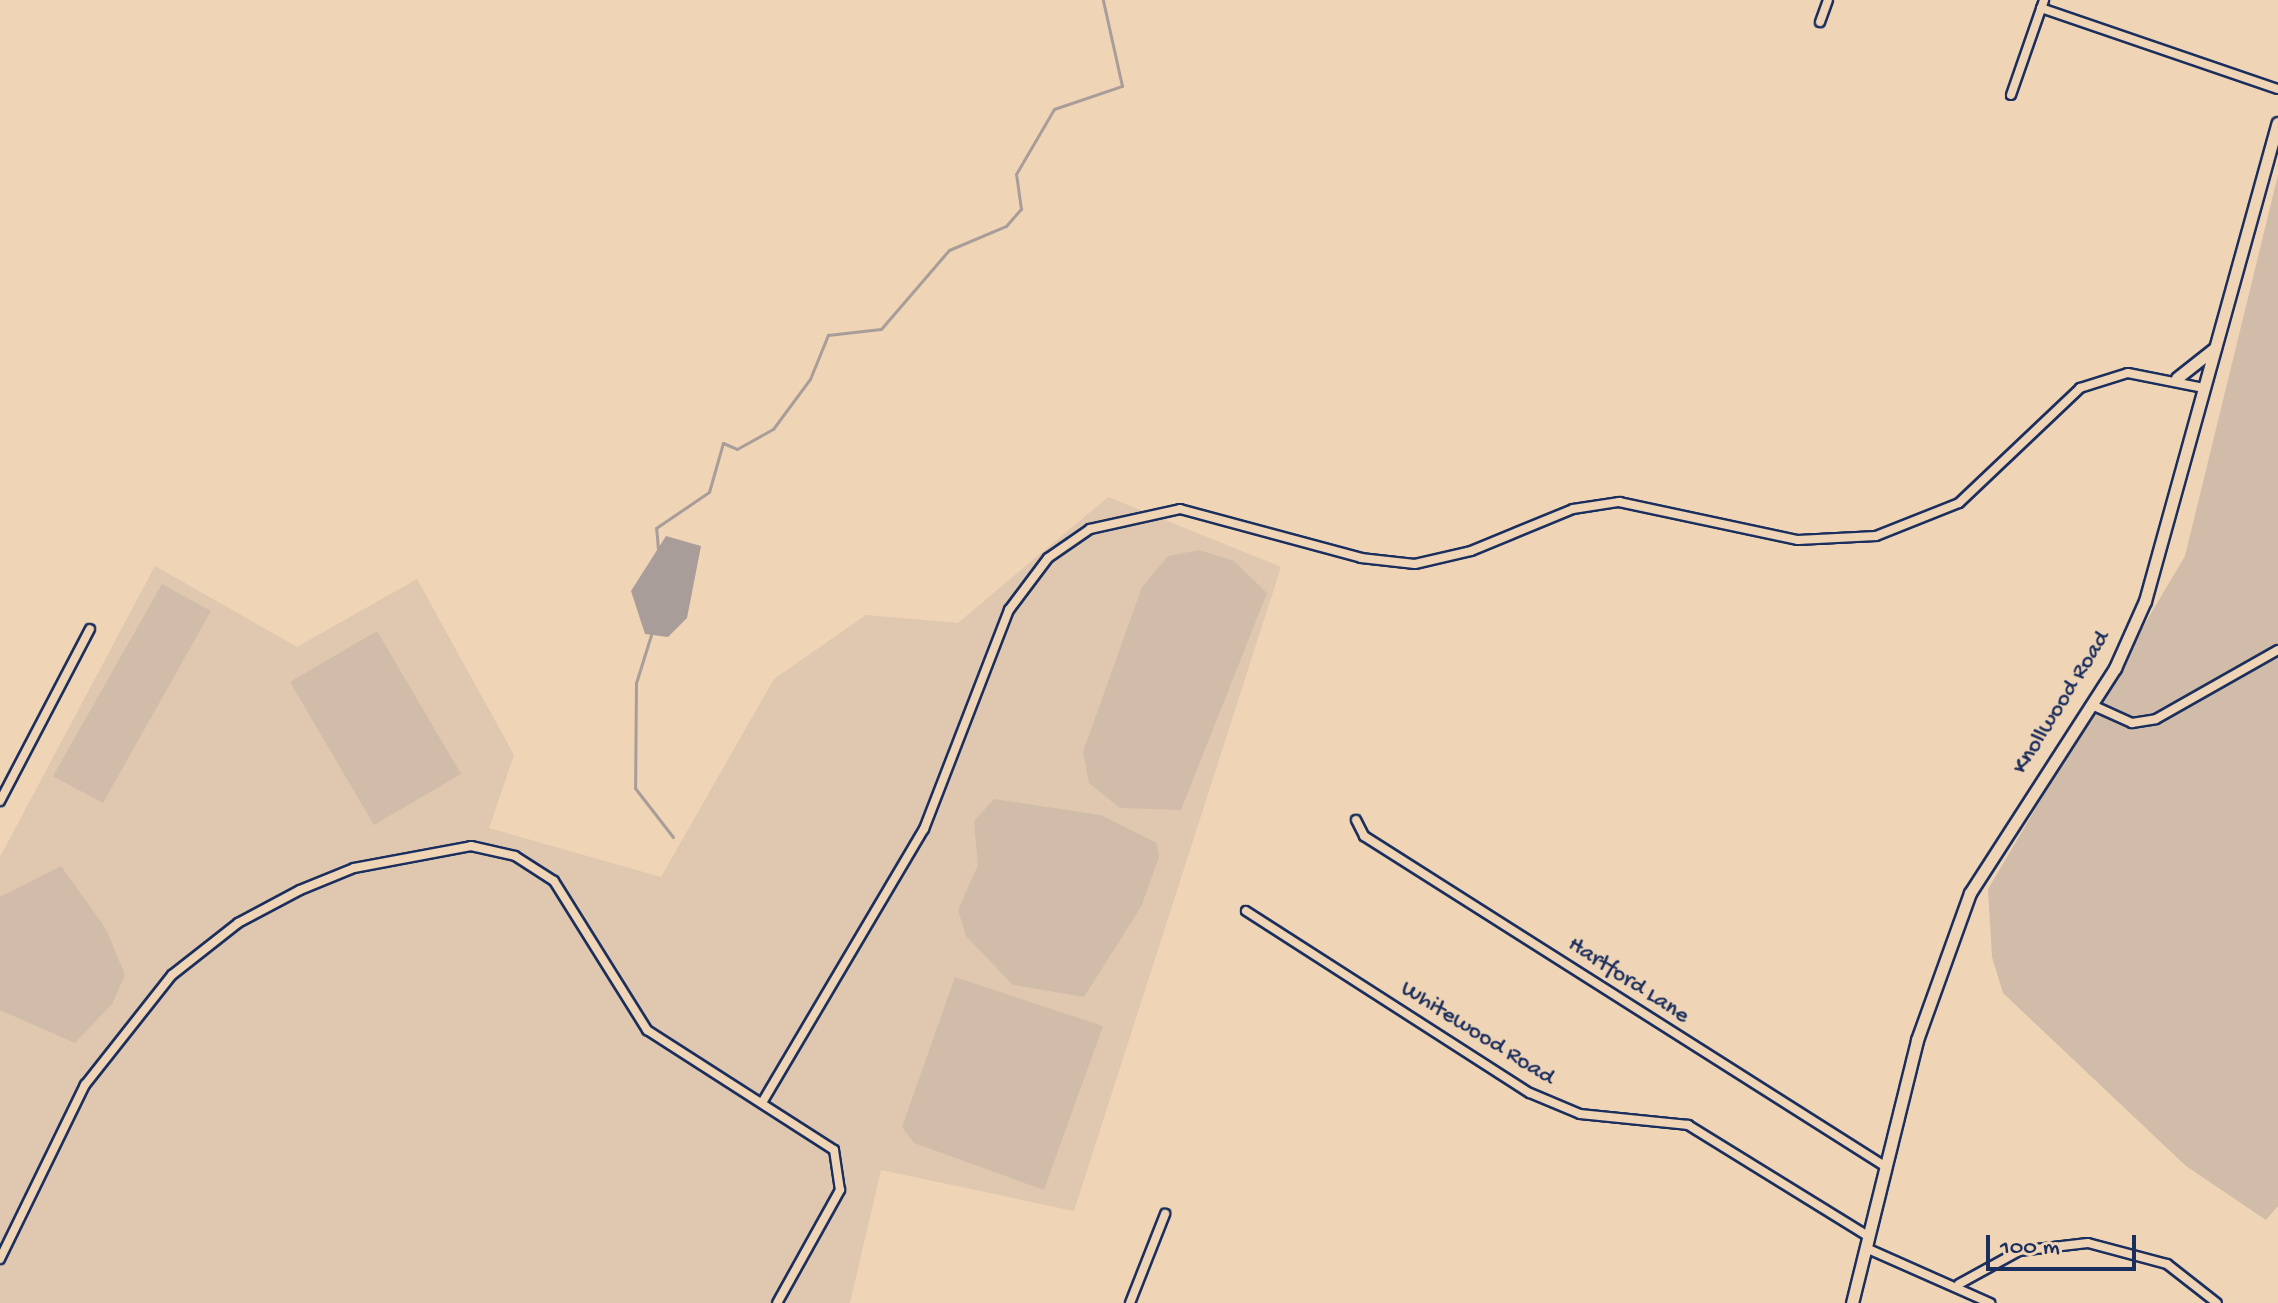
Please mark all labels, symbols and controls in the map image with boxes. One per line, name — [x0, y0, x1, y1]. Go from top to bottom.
street label: Knollwood Road — [2007, 626, 2117, 780]
street label: Hartford Lane — [1562, 931, 1694, 1031]
street label: Whitewood Road — [1395, 975, 1559, 1093]
scale bar — [1990, 1219, 2140, 1269]
text: 100 m — [2000, 1234, 2060, 1263]

